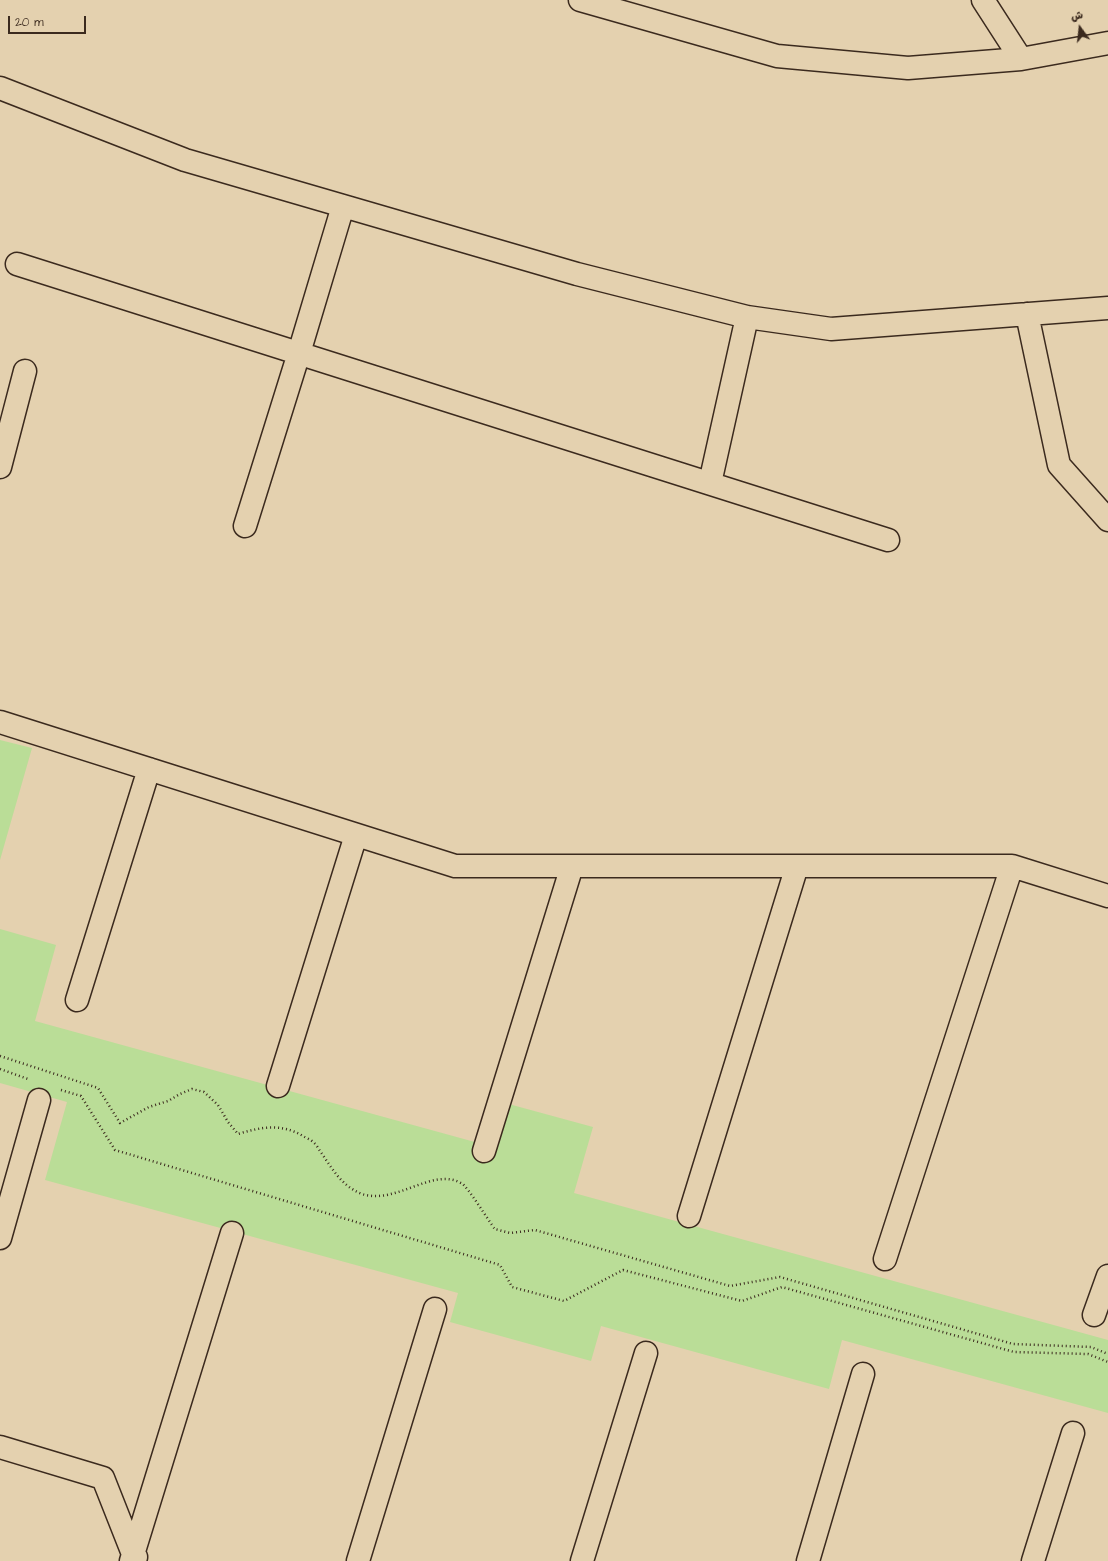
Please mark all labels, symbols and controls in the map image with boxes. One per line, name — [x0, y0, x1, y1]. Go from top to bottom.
text: ش — [1069, 7, 1085, 25]
scale bar — [10, 8, 88, 34]
north arrow — [1060, 8, 1100, 48]
text: 20 m — [15, 14, 44, 31]

